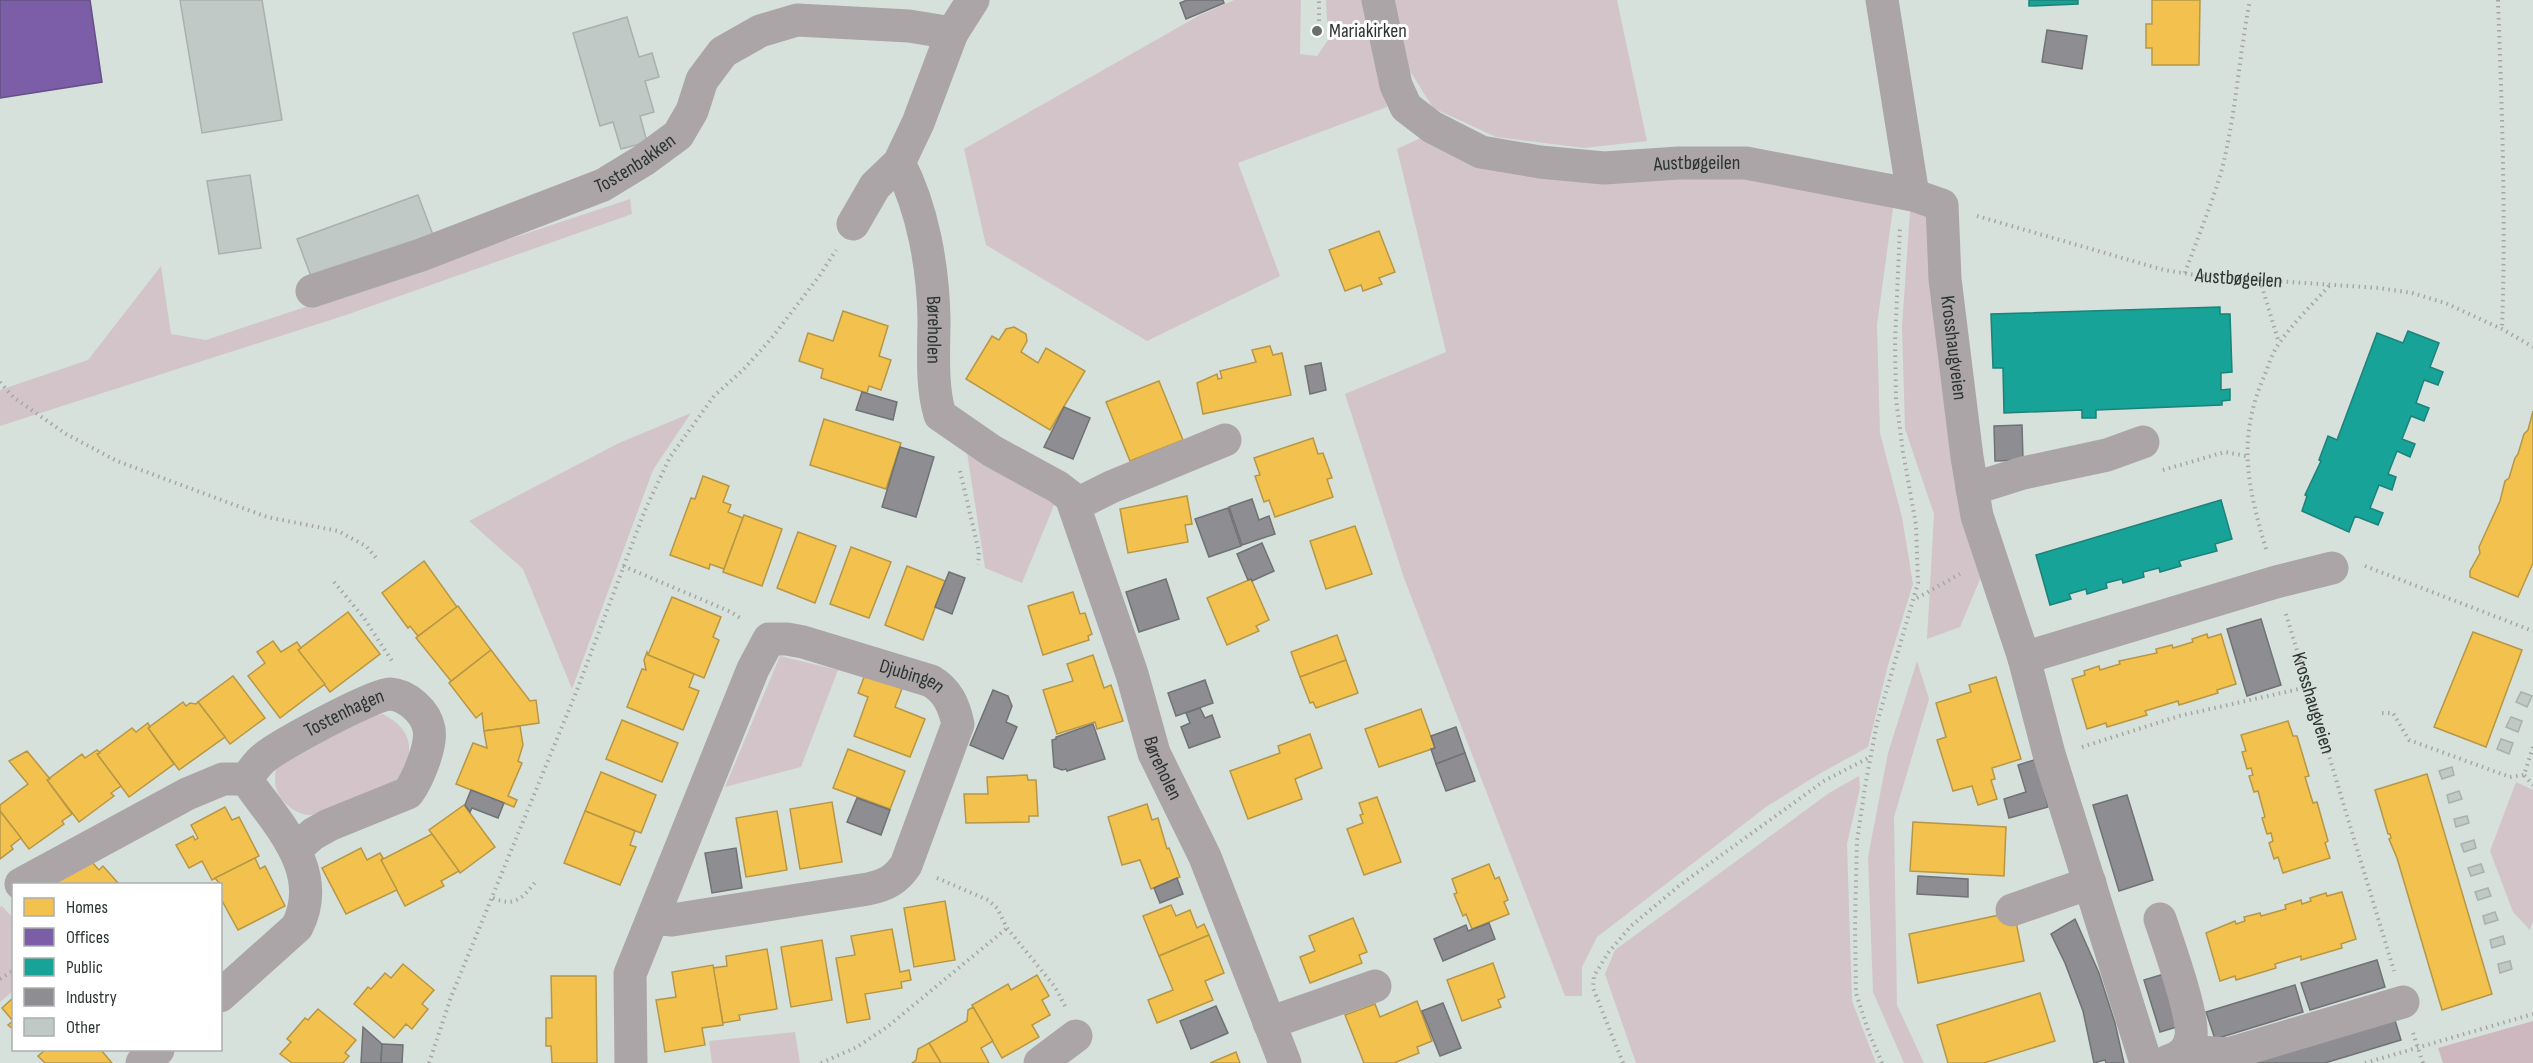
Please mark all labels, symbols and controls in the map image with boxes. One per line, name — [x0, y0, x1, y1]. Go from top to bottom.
place label: Mariakirken — [1329, 19, 1407, 43]
marker: Mariakirken — [1310, 24, 1324, 38]
street label: Tostenbakken — [591, 129, 680, 199]
street label: Austbøgeilen — [1652, 151, 1740, 177]
street label: Austbøgeilen — [2193, 263, 2283, 293]
street label: Krosshaugveien — [1935, 294, 1972, 401]
street label: Børeholen — [921, 295, 946, 364]
street label: Krosshaugveien — [2286, 649, 2340, 757]
street label: Djubingen — [876, 654, 950, 698]
street label: Tostenhagen — [300, 684, 387, 743]
street label: Børeholen — [1138, 734, 1187, 804]
legend — [12, 883, 222, 1051]
text: Homes — [66, 897, 108, 918]
text: Offices — [66, 927, 109, 948]
text: Public — [66, 957, 103, 978]
text: Industry — [66, 987, 117, 1008]
text: Other — [66, 1017, 100, 1038]

